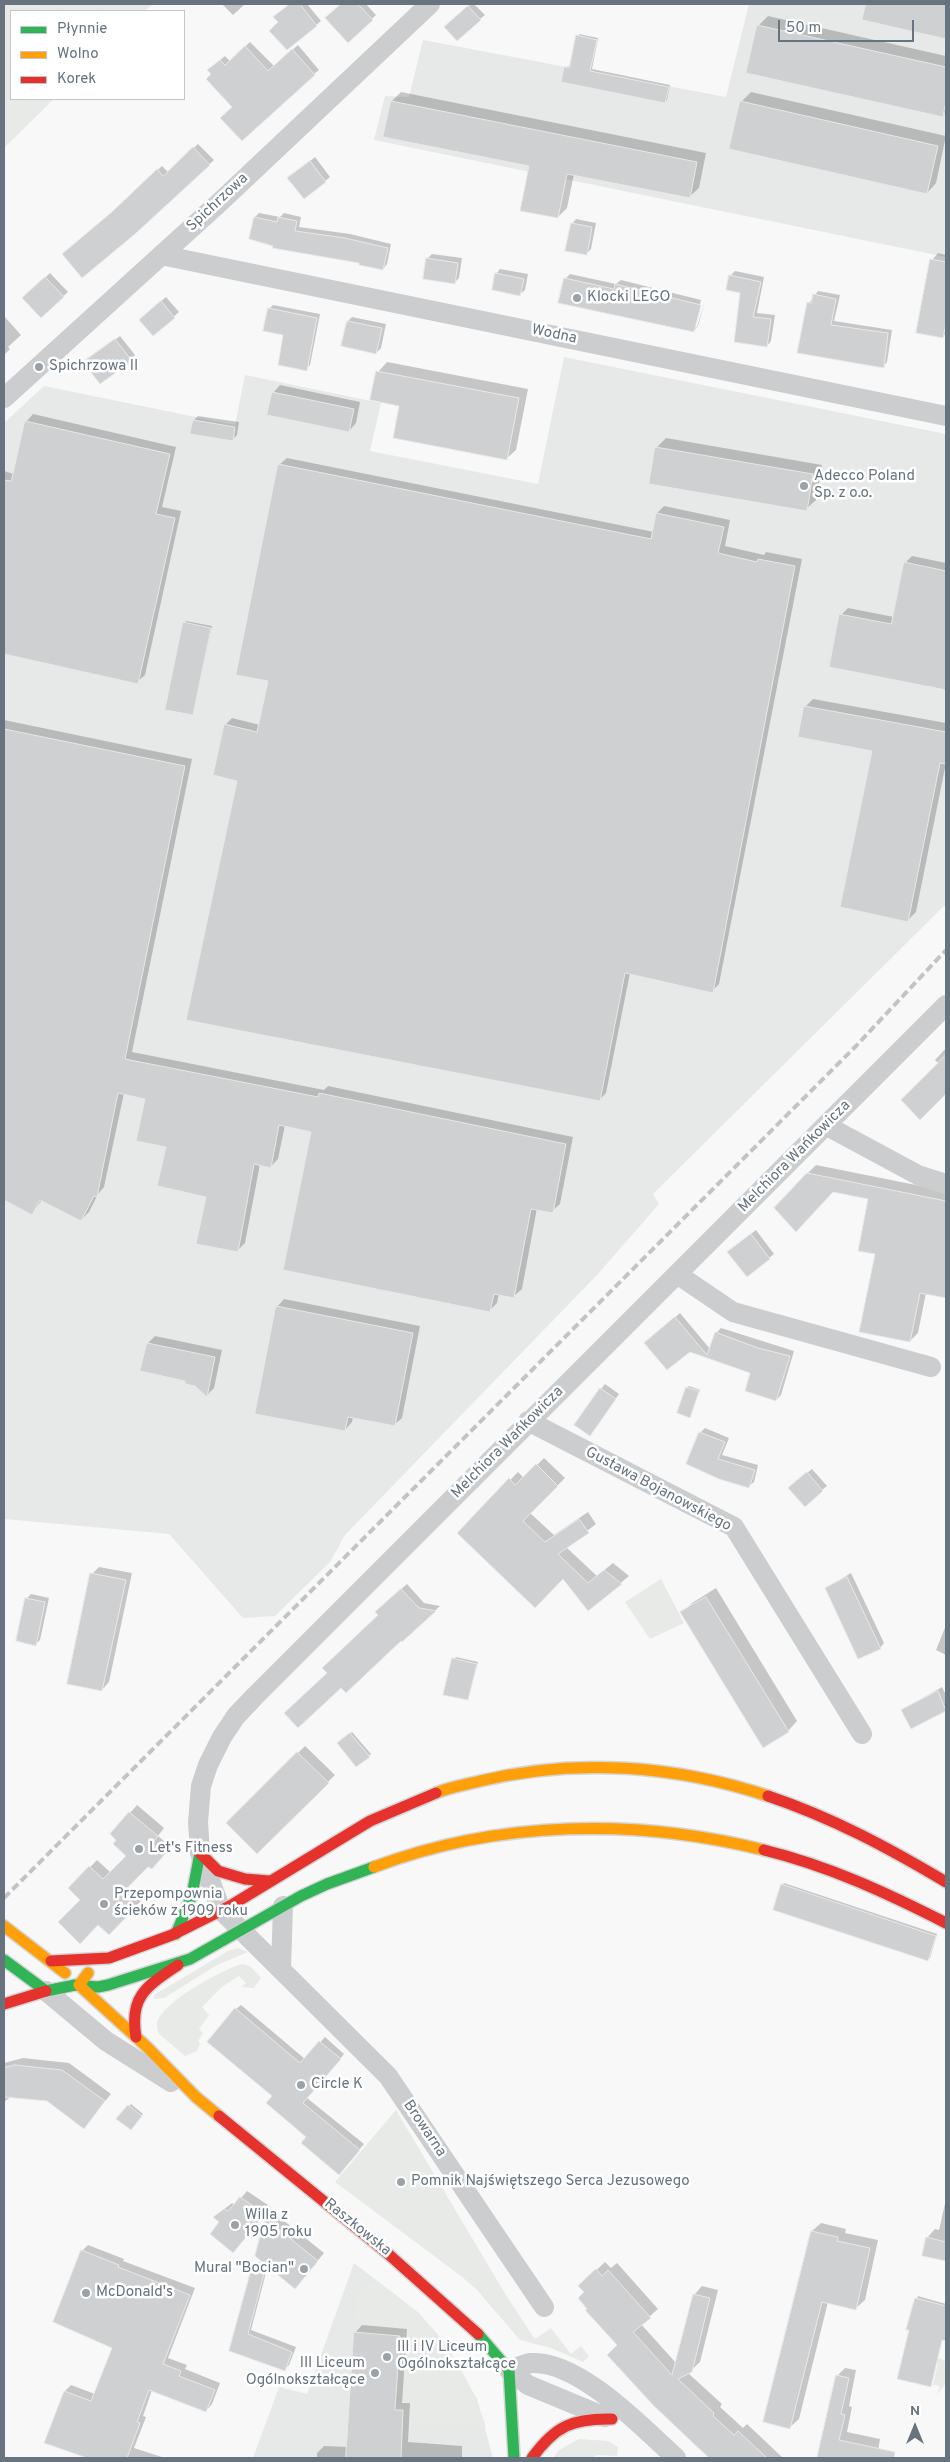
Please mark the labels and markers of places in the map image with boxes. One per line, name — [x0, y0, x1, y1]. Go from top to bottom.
place label: Klocki LEGO — [587, 289, 670, 307]
marker: Klocki LEGO — [571, 292, 583, 304]
place label: Spichrzowa II — [49, 358, 138, 376]
marker: Spichrzowa II — [33, 361, 45, 373]
place label: Adecco Poland Sp. z o.o. — [814, 468, 915, 503]
marker: Adecco Poland Sp. z o.o. — [798, 480, 810, 492]
place label: Let's Fitness — [149, 1840, 233, 1858]
marker: Let's Fitness — [133, 1843, 145, 1855]
place label: Przepompownia ścieków z 1909 roku — [114, 1886, 248, 1921]
marker: Przepompownia ścieków z 1909 roku — [98, 1898, 110, 1910]
place label: Circle K — [311, 2076, 363, 2094]
marker: Circle K — [295, 2079, 307, 2091]
place label: Pomnik Najświętszego Serca Jezusowego — [411, 2173, 690, 2191]
marker: Pomnik Najświętszego Serca Jezusowego — [395, 2176, 407, 2188]
place label: Willa z 1905 roku — [245, 2207, 312, 2242]
marker: Willa z 1905 roku — [229, 2219, 241, 2231]
place label: Mural "Bocian" — [194, 2260, 294, 2278]
marker: Mural "Bocian" — [298, 2263, 310, 2275]
place label: McDonald's — [96, 2284, 173, 2302]
marker: McDonald's — [80, 2287, 92, 2299]
place label: III i IV Liceum Ogólnokształcące — [397, 2339, 516, 2374]
marker: III i IV Liceum Ogólnokształcące — [381, 2351, 393, 2363]
place label: III Liceum Ogólnokształcące — [246, 2355, 365, 2390]
marker: III Liceum Ogólnokształcące — [369, 2367, 381, 2379]

